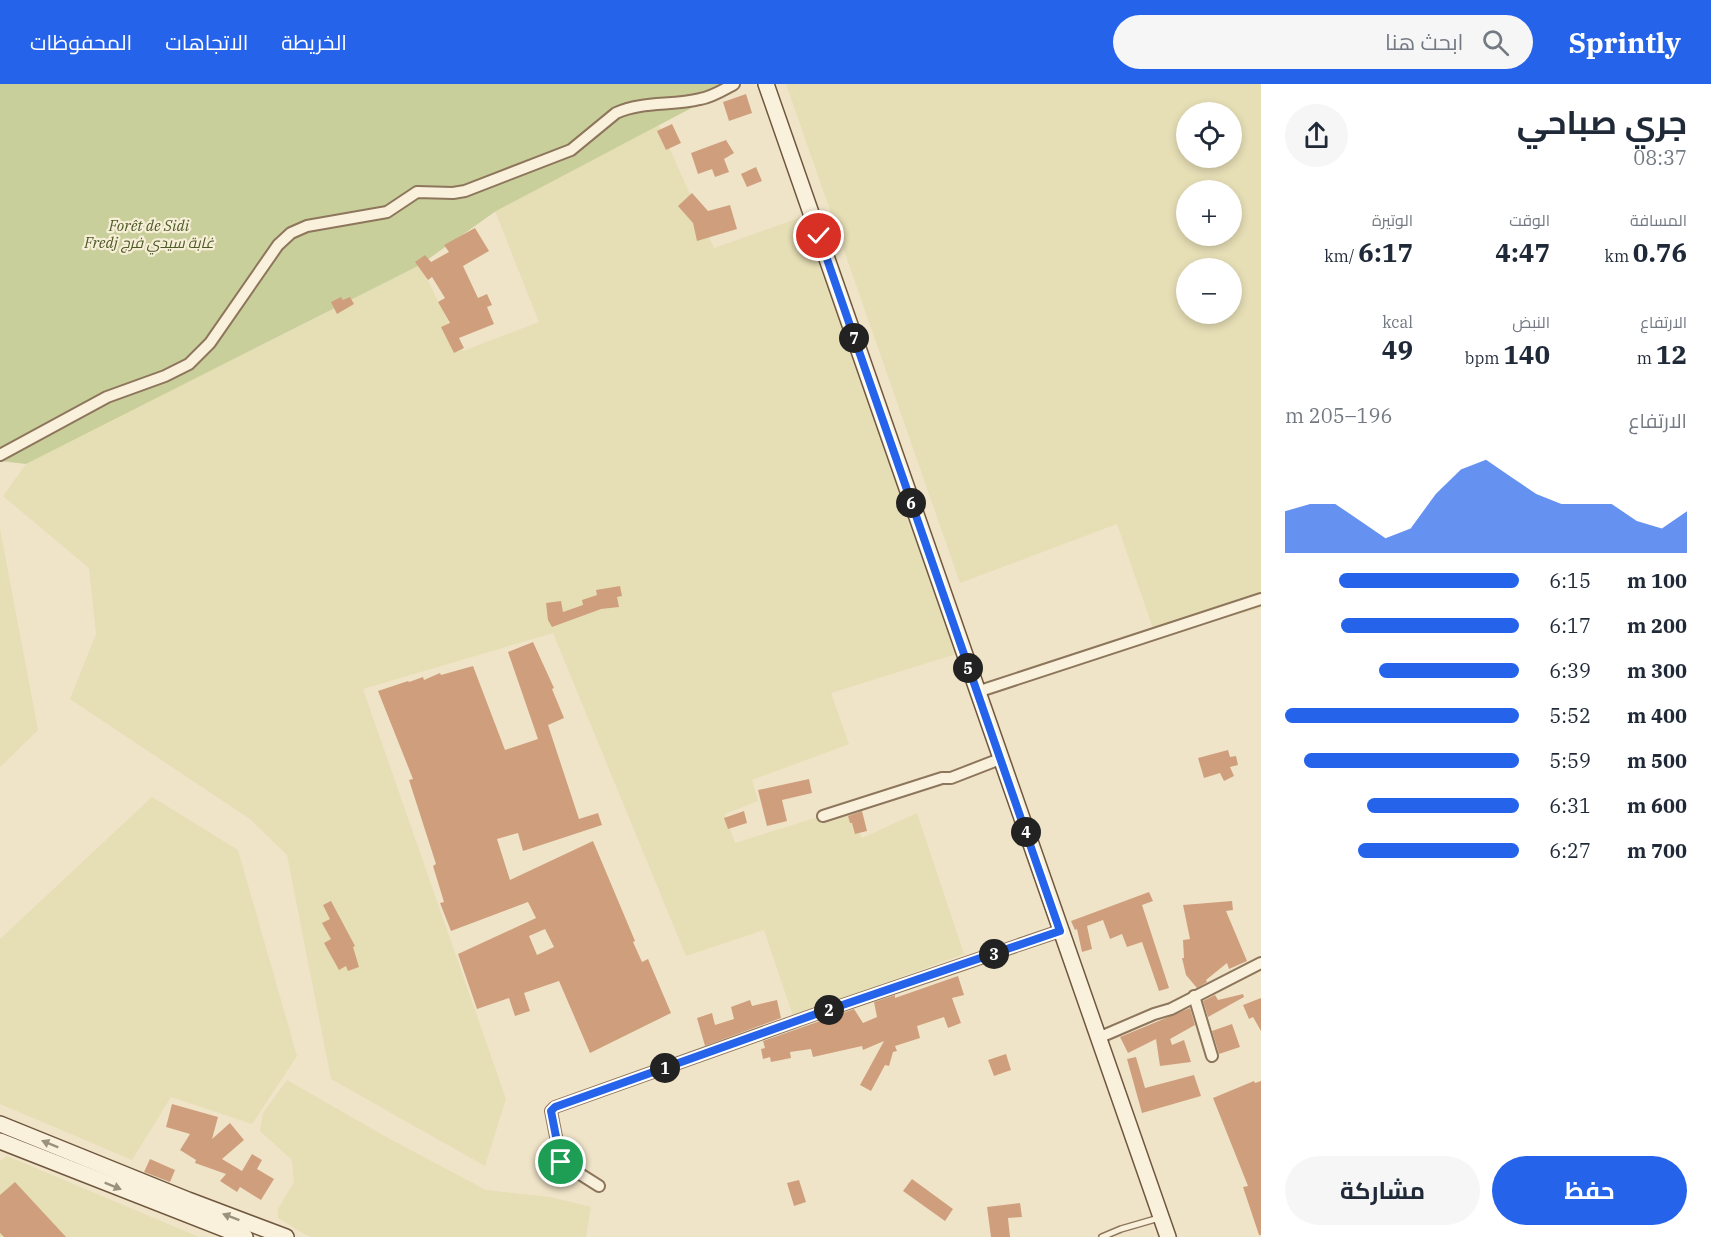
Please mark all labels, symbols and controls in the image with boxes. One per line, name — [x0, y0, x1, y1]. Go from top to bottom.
search box — [1113, 15, 1533, 69]
text: Sprintly — [1569, 24, 1681, 61]
icon: search — [1479, 26, 1512, 59]
text: ابحث هنا — [1385, 27, 1464, 56]
text: المحفوظات — [30, 28, 132, 56]
text: الاتجاهات — [165, 28, 248, 56]
text: الخريطة — [281, 28, 347, 56]
text: جري صباحي — [1517, 100, 1687, 143]
map controls — [1176, 102, 1242, 324]
button: locate — [1176, 102, 1242, 168]
button: share — [1285, 104, 1348, 167]
text: 08:37 — [1633, 144, 1687, 171]
button: + — [1176, 180, 1242, 246]
pin — [793, 210, 844, 261]
text: الوتيرة — [1372, 210, 1413, 230]
text: الوقت — [1509, 210, 1550, 230]
text: المسافة — [1630, 210, 1687, 230]
park label: Forêt de Sidi Fredj غابة سيدي فرج — [83, 216, 215, 255]
icon: check — [802, 219, 835, 252]
text: 6:17 — [1358, 235, 1413, 269]
text: 4:47 — [1495, 235, 1550, 269]
text: 0.76 — [1633, 235, 1687, 269]
text: /km — [1324, 246, 1358, 266]
text: km — [1605, 246, 1633, 266]
button: − — [1176, 258, 1242, 324]
text: kcal — [1382, 312, 1413, 332]
text: النبض — [1512, 312, 1550, 332]
text: الارتفاع — [1640, 312, 1687, 332]
pin: 7 — [839, 323, 869, 353]
text: 7 — [849, 328, 859, 348]
text: 49 — [1382, 332, 1413, 366]
text: 140 — [1503, 337, 1550, 371]
text: 12 — [1656, 337, 1687, 371]
text: bpm — [1465, 348, 1503, 368]
text: m — [1637, 348, 1656, 368]
text: 196–205 m — [1285, 402, 1392, 429]
text: الارتفاع — [1628, 407, 1687, 434]
pin: 6 — [896, 488, 926, 518]
text: 6 — [906, 493, 916, 513]
text: 6:15 — [1549, 567, 1591, 594]
text: 100 m — [1627, 567, 1687, 594]
text: 6:17 — [1549, 612, 1591, 639]
text: 200 m — [1627, 612, 1687, 639]
pin: 5 — [953, 653, 983, 683]
text: 6:39 — [1549, 657, 1591, 684]
text: 300 m — [1627, 657, 1687, 684]
text: 5 — [963, 658, 973, 678]
text: 5:52 — [1549, 702, 1591, 729]
text: 400 m — [1627, 702, 1687, 729]
text: 5:59 — [1549, 747, 1591, 774]
text: 500 m — [1627, 747, 1687, 774]
text: 6:31 — [1549, 792, 1591, 819]
text: 600 m — [1627, 792, 1687, 819]
pin: 4 — [1011, 817, 1041, 847]
text: 4 — [1021, 822, 1031, 842]
text: 6:27 — [1549, 837, 1591, 864]
text: 700 m — [1627, 837, 1687, 864]
pin: 3 — [979, 939, 1009, 969]
text: 3 — [989, 944, 999, 964]
pin: 2 — [814, 995, 844, 1025]
text: 2 — [824, 1000, 834, 1020]
pin: 1 — [650, 1053, 680, 1083]
text: 1 — [660, 1058, 670, 1078]
pin — [535, 1136, 586, 1187]
one-way arrow — [41, 1139, 59, 1149]
icon: arrive — [544, 1145, 577, 1178]
button: مشاركة — [1285, 1156, 1480, 1225]
button: حفظ — [1492, 1156, 1687, 1225]
one-way arrow — [104, 1182, 122, 1191]
one-way arrow — [222, 1211, 240, 1221]

